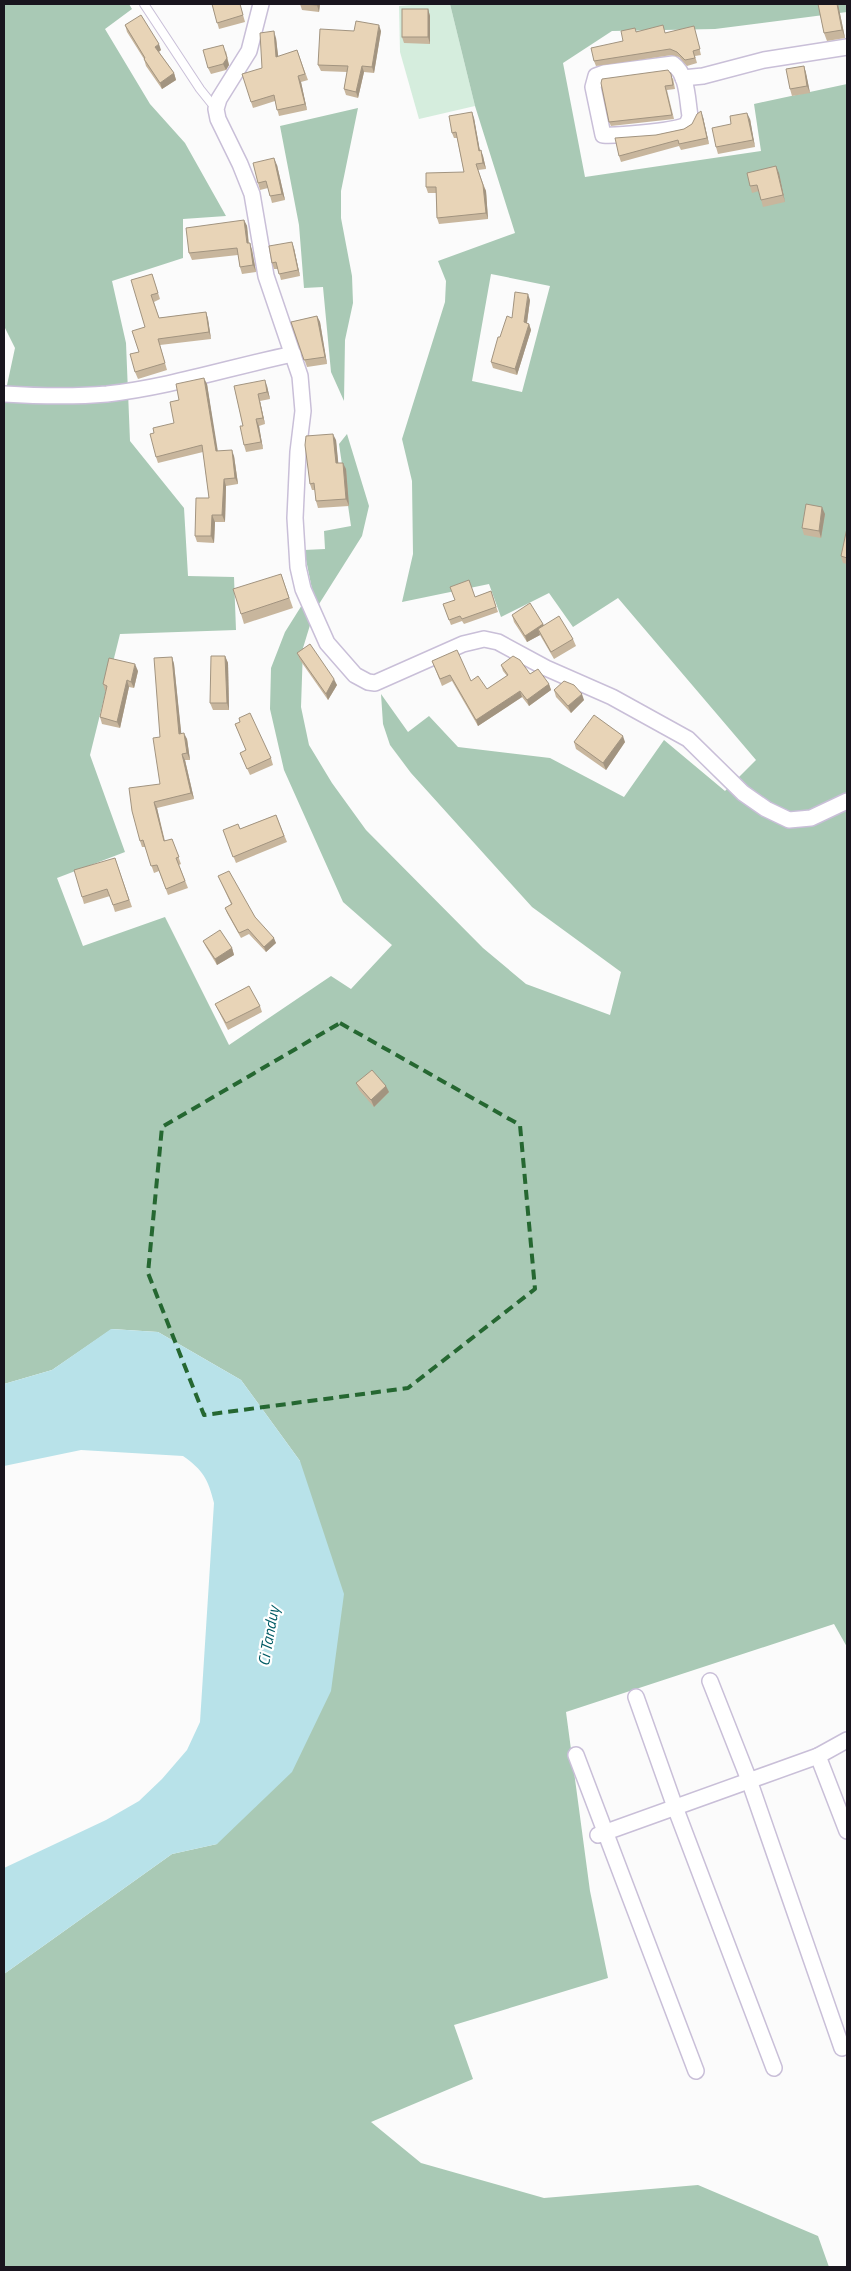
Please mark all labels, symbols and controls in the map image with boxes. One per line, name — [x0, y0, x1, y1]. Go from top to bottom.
water label: Ci Tanduy — [251, 1603, 285, 1668]

